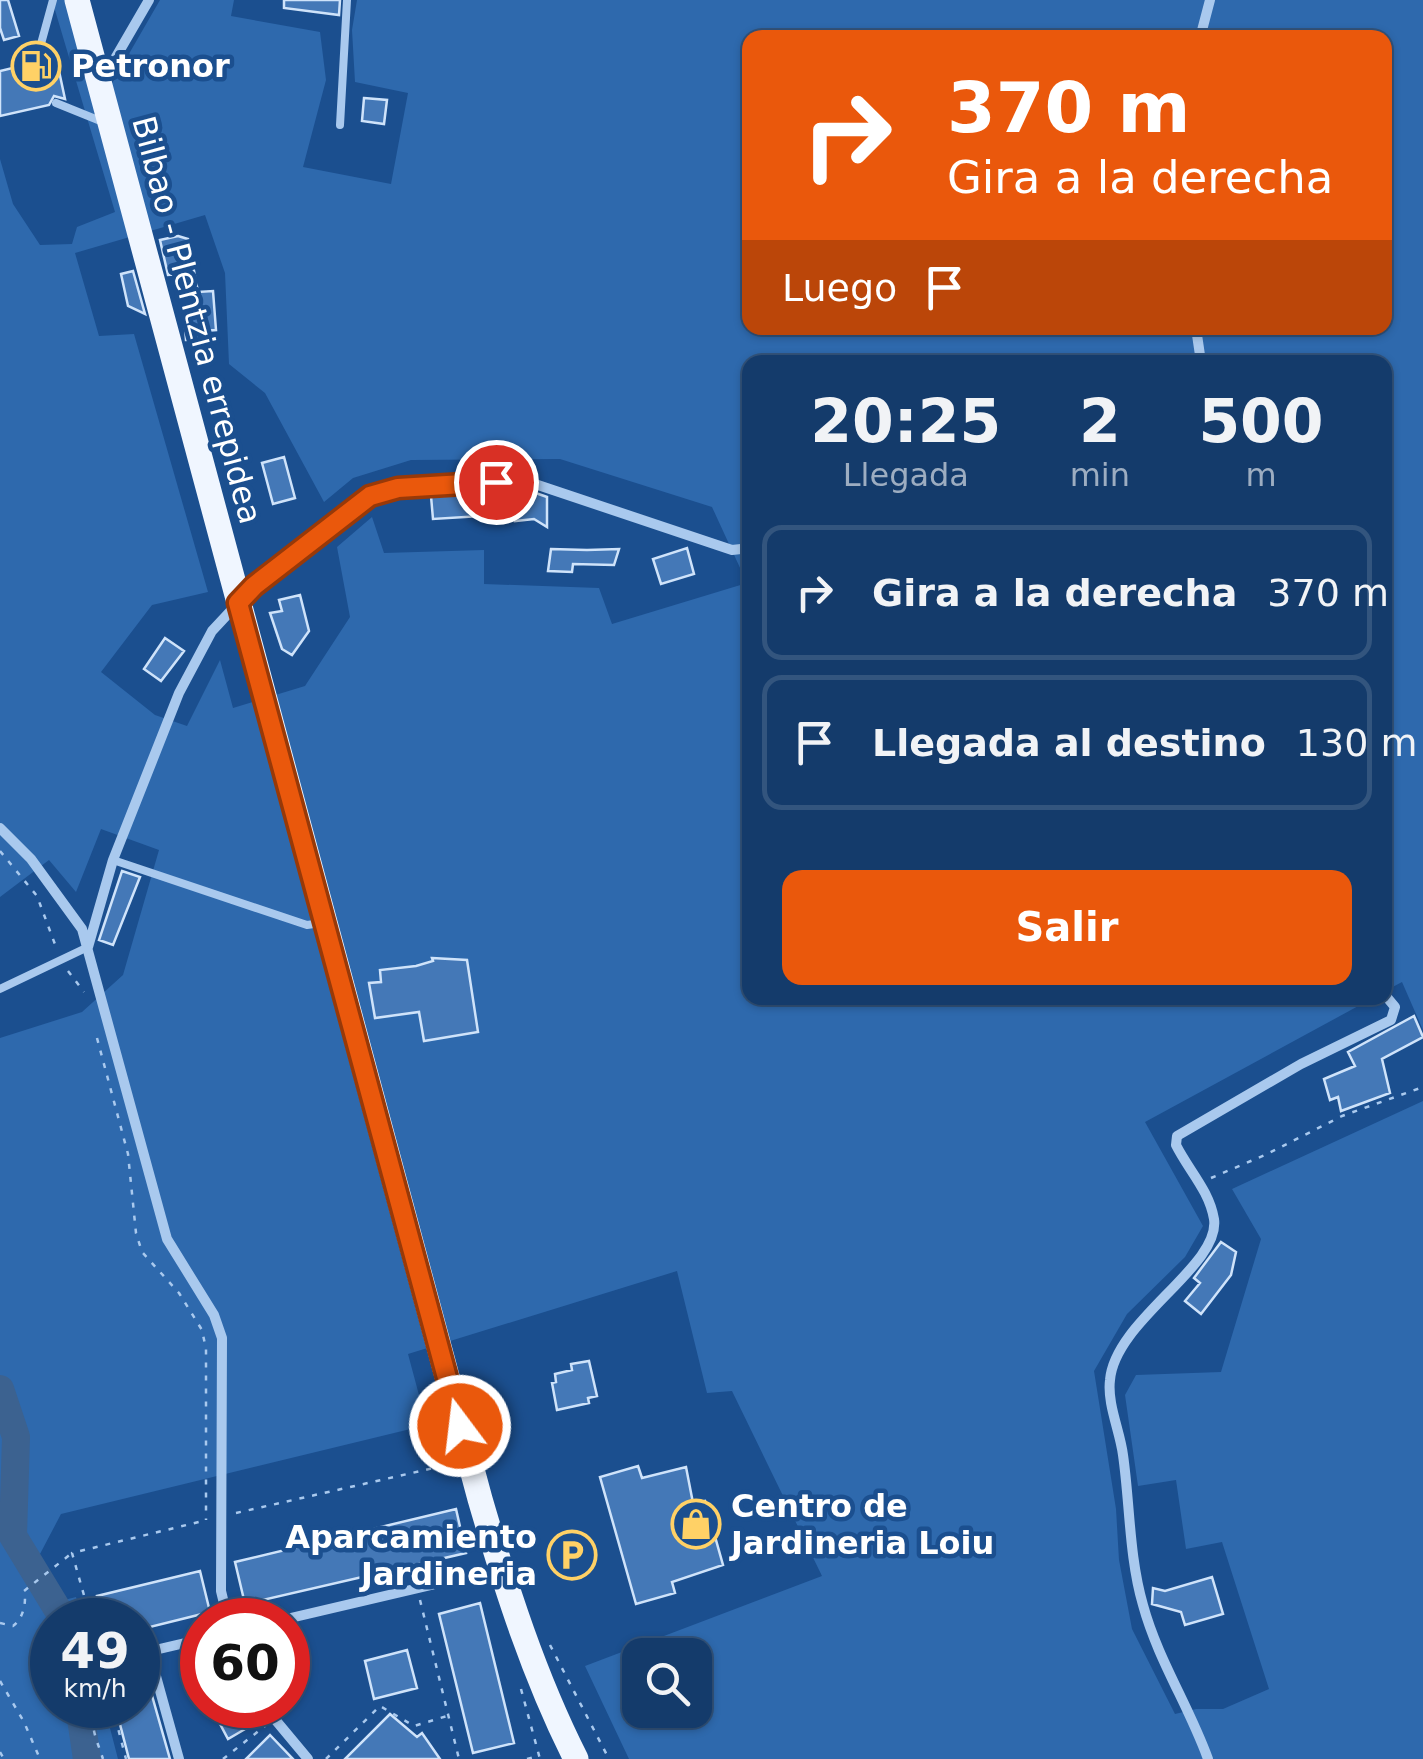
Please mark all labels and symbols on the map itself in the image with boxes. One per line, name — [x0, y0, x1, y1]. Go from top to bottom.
fuel station icon: Petronor — [10, 40, 62, 92]
place label: Petronor — [71, 47, 230, 85]
street label: Bilbao - Plentzia errepidea — [124, 112, 270, 528]
pin — [454, 440, 539, 525]
position arrow — [408, 1374, 512, 1478]
place label: Centro de Jardineria Loiu — [729, 1487, 994, 1562]
shop icon: Centro de Jardineria Loiu — [670, 1498, 722, 1550]
place label: Aparcamiento Jardineria — [285, 1518, 537, 1593]
parking icon: Aparcamiento Jardineria — [546, 1529, 598, 1581]
speed limit sign: 60 — [180, 1598, 310, 1728]

